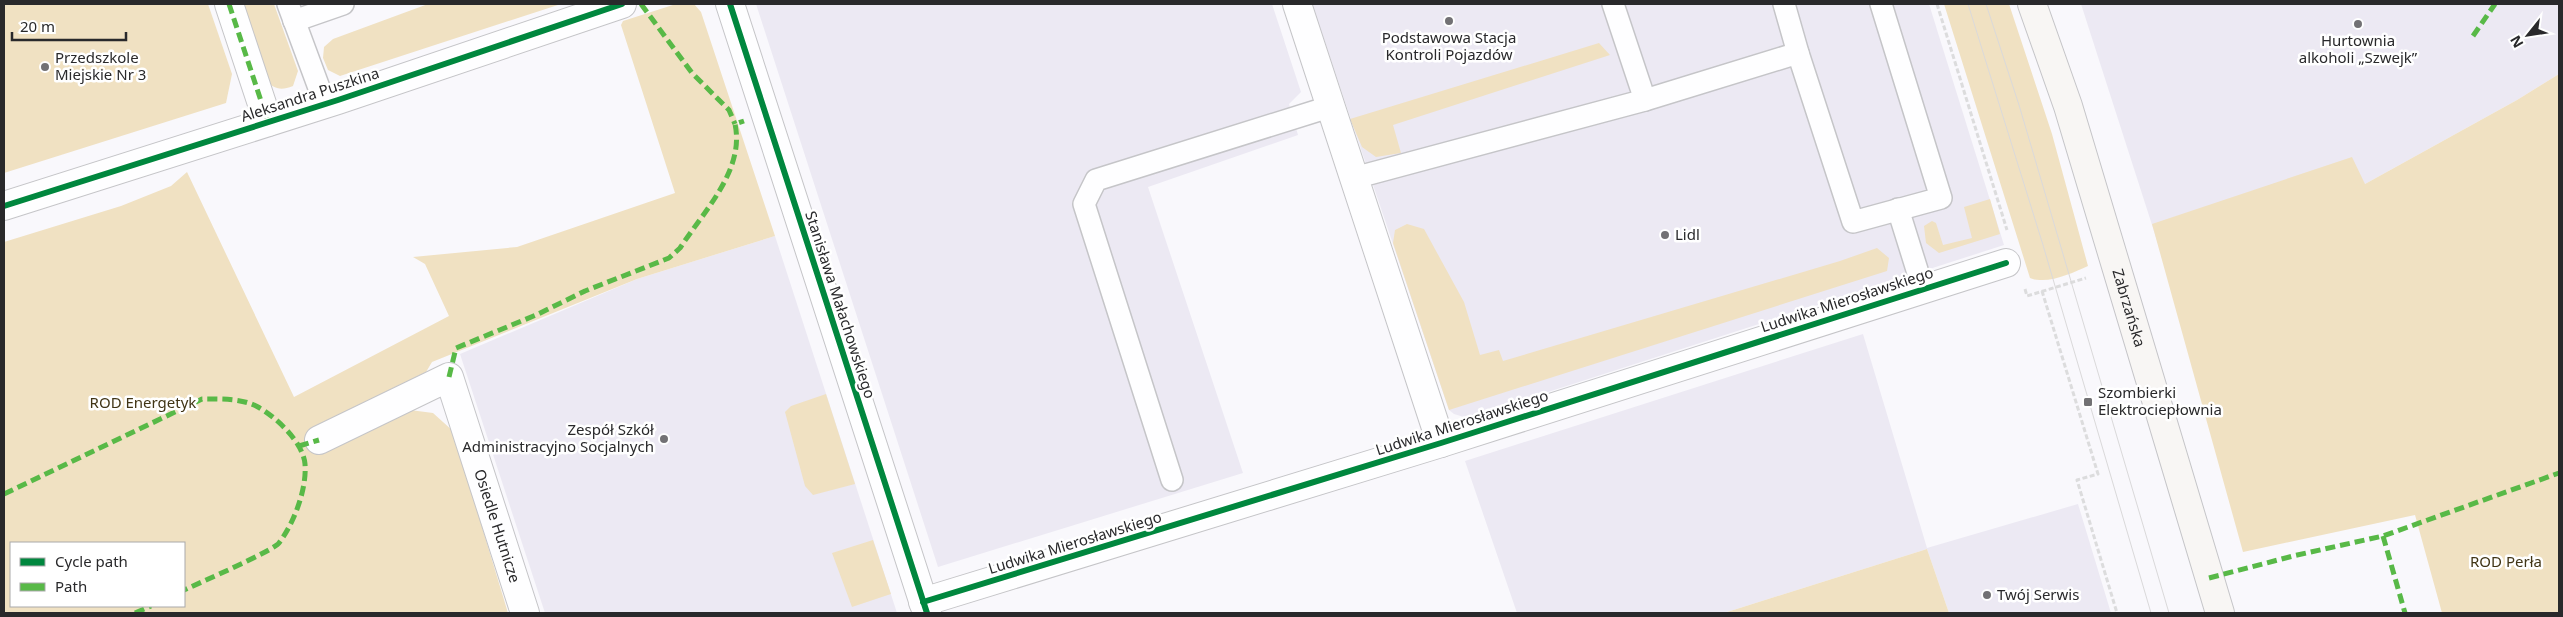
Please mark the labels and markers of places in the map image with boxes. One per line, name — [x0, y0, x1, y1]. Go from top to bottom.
marker: Podstawowa Stacja Kontroli Pojazdów — [1443, 15, 1455, 27]
marker: Hurtownia alkoholi „Szwejk” — [2352, 18, 2364, 30]
place label: Podstawowa Stacja Kontroli Pojazdów — [1382, 27, 1516, 64]
place label: Hurtownia alkoholi „Szwejk” — [2299, 30, 2418, 67]
place label: Przedszkole Miejskie Nr 3 — [55, 47, 146, 84]
marker: Przedszkole Miejskie Nr 3 — [39, 61, 51, 73]
place label: Lidl — [1675, 224, 1700, 244]
marker: Lidl — [1659, 229, 1671, 241]
place label: Szombierki Elektrociepłownia — [2098, 382, 2222, 419]
marker: Szombierki Elektrociepłownia — [2082, 396, 2094, 408]
place label: Zespół Szkół Administracyjno Socjalnych — [462, 419, 654, 456]
marker: Zespół Szkół Administracyjno Socjalnych — [658, 433, 670, 445]
place label: Twój Serwis — [1997, 584, 2079, 604]
marker: Twój Serwis — [1981, 589, 1993, 601]

